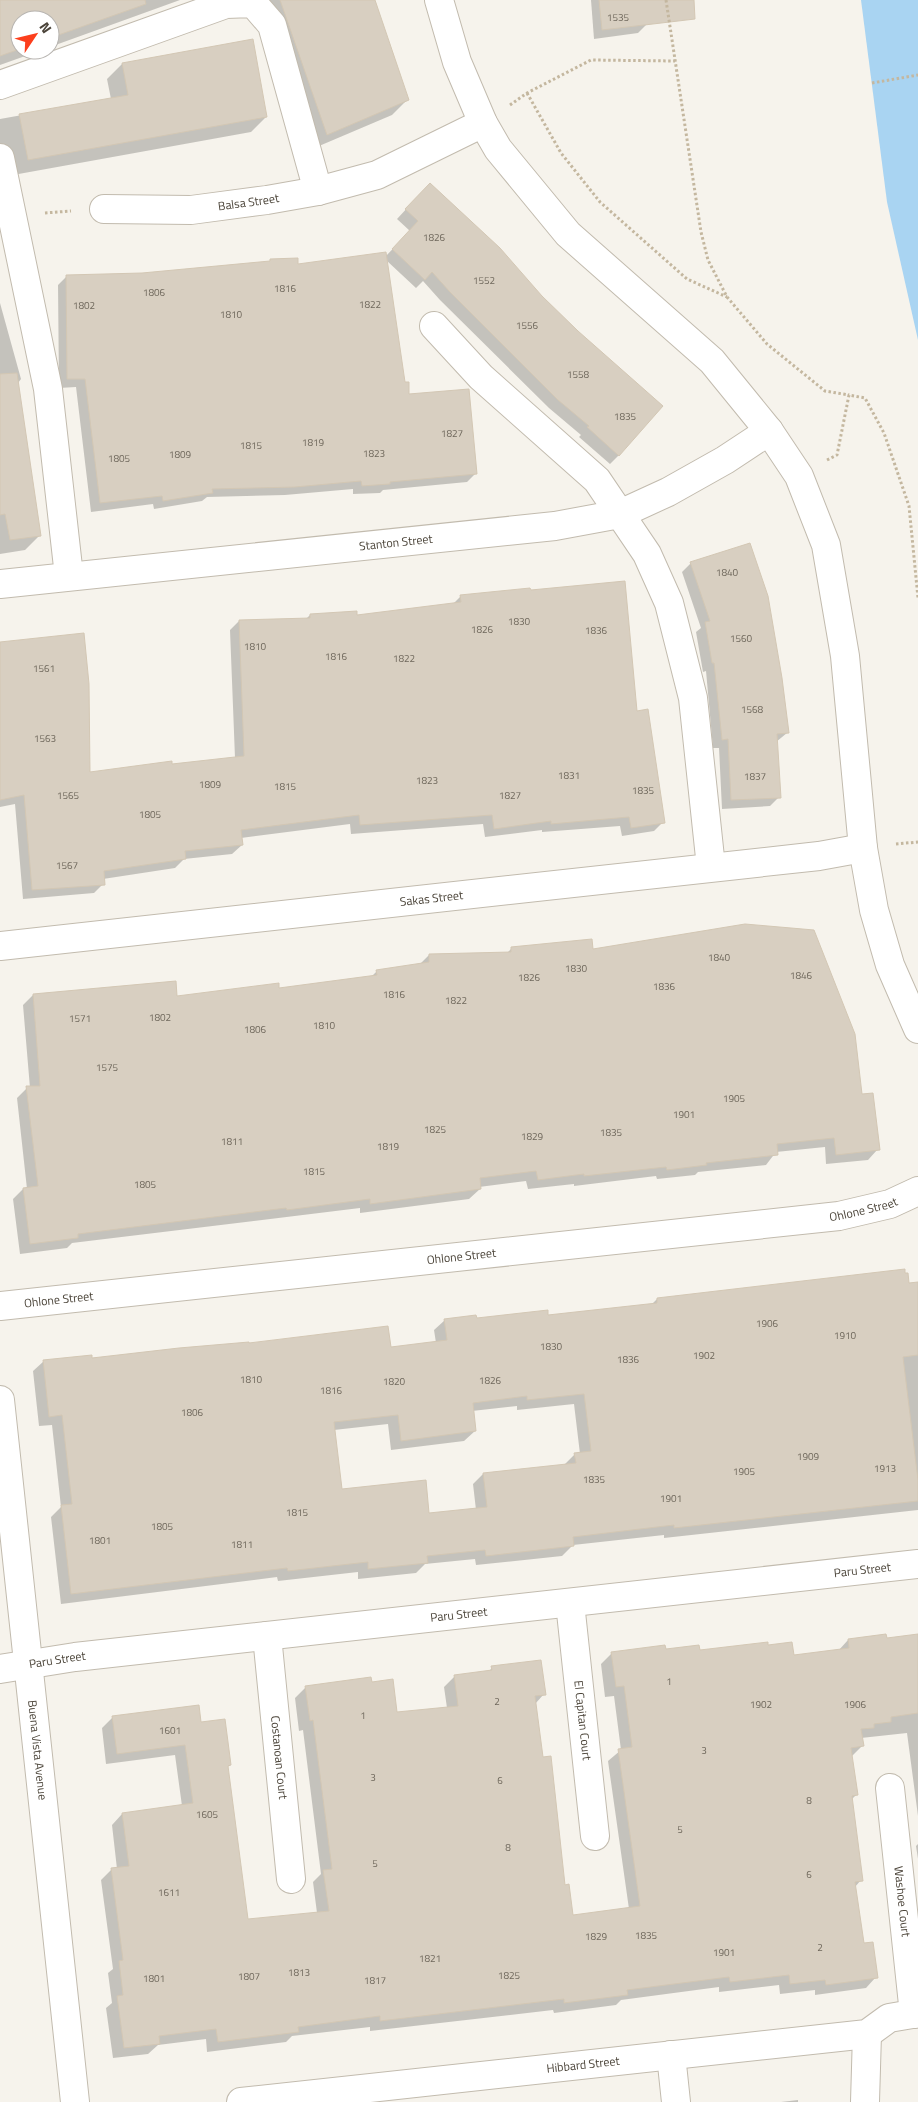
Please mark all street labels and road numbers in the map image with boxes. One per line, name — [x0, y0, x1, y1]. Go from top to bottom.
street label: Balsa Street — [217, 188, 281, 215]
street label: Stanton Street — [358, 529, 434, 555]
street label: Sakas Street — [399, 885, 465, 911]
street label: Ohlone Street — [828, 1191, 901, 1226]
street label: Ohlone Street — [426, 1243, 498, 1269]
street label: Ohlone Street — [23, 1286, 95, 1312]
street label: Paru Street — [833, 1557, 892, 1582]
street label: Paru Street — [429, 1602, 489, 1627]
street label: Paru Street — [27, 1646, 87, 1673]
street label: El Capitan Court — [569, 1679, 597, 1762]
street label: Buena Vista Avenue — [23, 1699, 53, 1801]
street label: Costanoan Court — [266, 1715, 293, 1801]
street label: Washoe Court — [889, 1865, 916, 1938]
street label: Hibbard Street — [545, 2051, 621, 2078]

